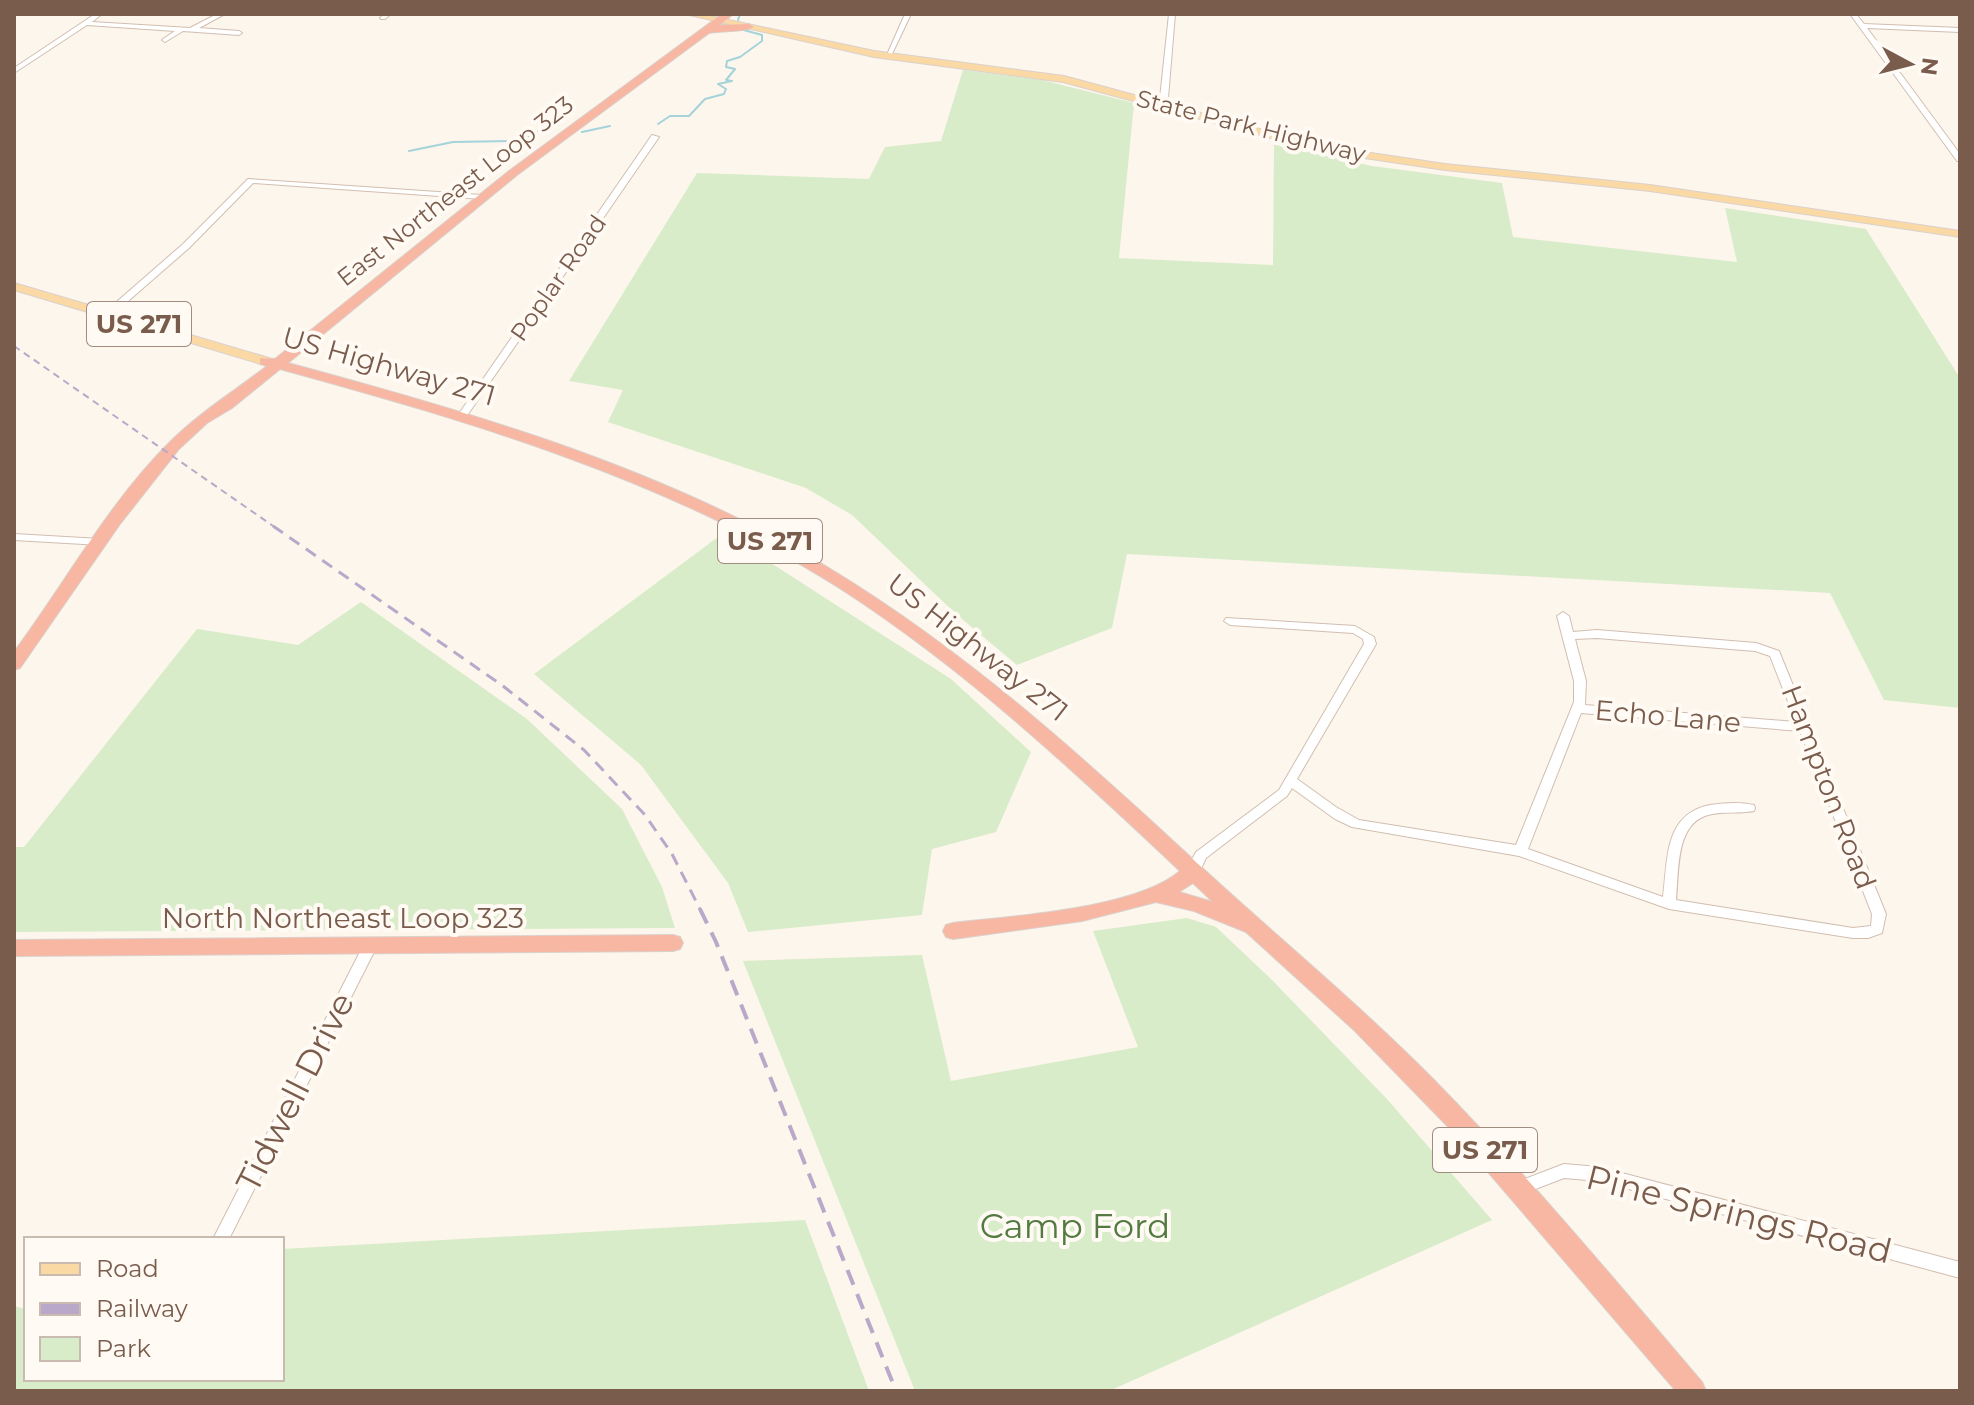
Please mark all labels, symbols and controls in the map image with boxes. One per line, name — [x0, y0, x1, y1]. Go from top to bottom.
north arrow — [1870, 24, 1950, 104]
text: N — [1915, 56, 1944, 77]
street label: State Park Highway — [1133, 83, 1369, 169]
street label: East Northeast Loop 323 — [331, 90, 579, 292]
street label: Poplar Road — [504, 209, 612, 347]
road number: US 271 — [87, 302, 191, 346]
street label: US Highway 271 — [279, 319, 499, 413]
road number: US 271 — [718, 519, 822, 563]
street label: US Highway 271 — [881, 566, 1075, 728]
street label: Hampton Road — [1774, 680, 1884, 894]
street label: Echo Lane — [1593, 693, 1743, 739]
street label: North Northeast Loop 323 — [162, 901, 524, 935]
street label: Tidwell Drive — [227, 985, 363, 1199]
road number: US 271 — [1433, 1128, 1537, 1172]
street label: Pine Springs Road — [1582, 1156, 1896, 1272]
park label: Camp Ford — [980, 1205, 1170, 1247]
legend — [24, 1237, 284, 1381]
text: Road — [96, 1254, 159, 1283]
text: Railway — [96, 1294, 188, 1323]
text: Park — [96, 1334, 151, 1363]

